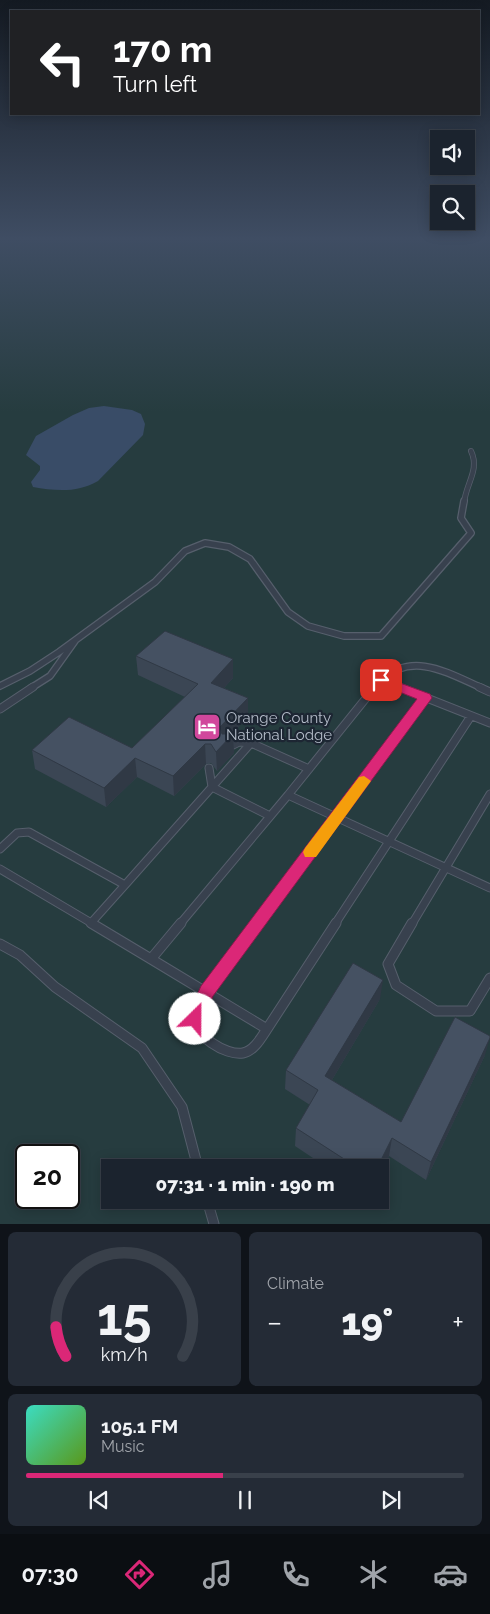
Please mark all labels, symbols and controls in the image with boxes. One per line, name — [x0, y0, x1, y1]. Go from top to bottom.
text: 170 m — [113, 29, 212, 70]
icon: left — [30, 30, 95, 95]
text: Turn left — [113, 71, 197, 97]
map controls — [430, 130, 475, 230]
button: sound — [430, 130, 475, 175]
button: search — [430, 185, 475, 230]
pin — [360, 659, 402, 701]
icon: arrive — [367, 666, 395, 694]
place label: Orange County National Lodge — [226, 709, 332, 744]
hotel icon: Orange County National Lodge — [192, 712, 222, 742]
position arrow — [168, 992, 220, 1044]
speed limit sign: 20 — [15, 1144, 80, 1209]
text: 07:31 · 1 min · 190 m — [156, 1173, 334, 1195]
text: Climate — [267, 1274, 324, 1293]
text: 15 — [97, 1286, 152, 1347]
text: 19° — [341, 1299, 393, 1344]
text: − — [267, 1306, 282, 1339]
text: + — [452, 1306, 464, 1339]
text: km/h — [101, 1344, 148, 1365]
text: 105.1 FM — [101, 1415, 178, 1437]
text: Music — [101, 1437, 145, 1456]
icon: previous — [85, 1486, 113, 1514]
icon: pause — [231, 1486, 259, 1514]
icon: next — [377, 1486, 405, 1514]
icon: directions — [122, 1557, 157, 1592]
icon: music — [200, 1557, 235, 1592]
icon: phone — [278, 1557, 313, 1592]
icon: climate — [356, 1557, 391, 1592]
icon: car — [433, 1557, 468, 1592]
text: 07:30 — [21, 1561, 79, 1587]

